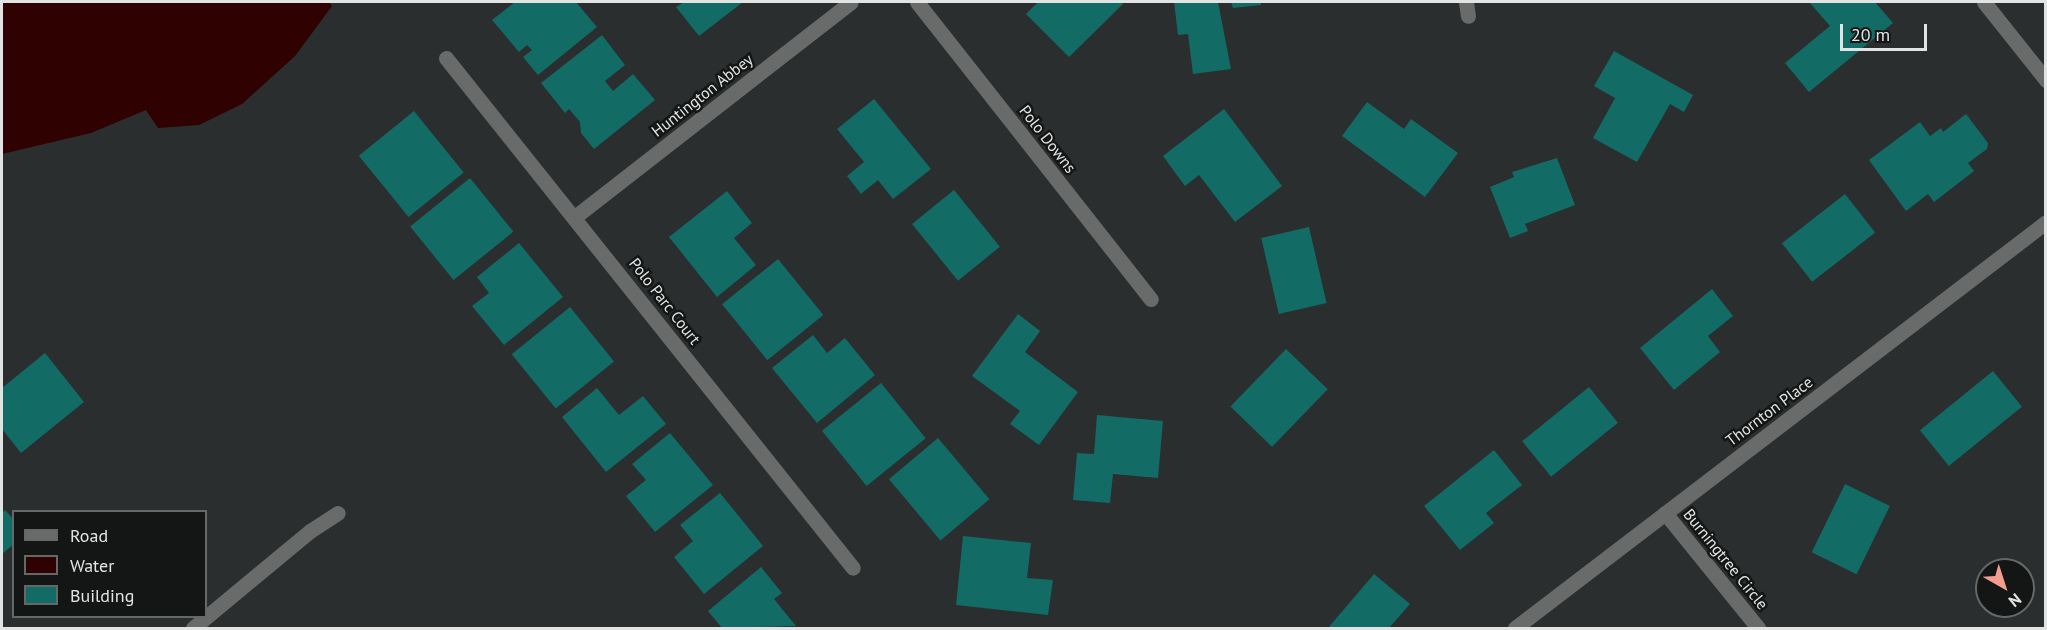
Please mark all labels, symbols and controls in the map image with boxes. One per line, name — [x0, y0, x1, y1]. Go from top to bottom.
scale bar — [1843, 12, 1930, 50]
text: 20 m — [1851, 23, 1890, 46]
street label: Huntington Abbey — [647, 49, 757, 141]
street label: Polo Downs — [1016, 101, 1080, 177]
street label: Polo Parc Court — [625, 254, 705, 348]
street label: Thornton Place — [1722, 372, 1816, 450]
street label: Burningtree Circle — [1680, 505, 1772, 613]
legend — [12, 510, 207, 618]
text: Road — [70, 524, 108, 547]
text: Water — [70, 554, 114, 577]
north arrow — [1975, 558, 2035, 618]
text: Building — [70, 584, 134, 607]
text: N — [2005, 589, 2025, 612]

